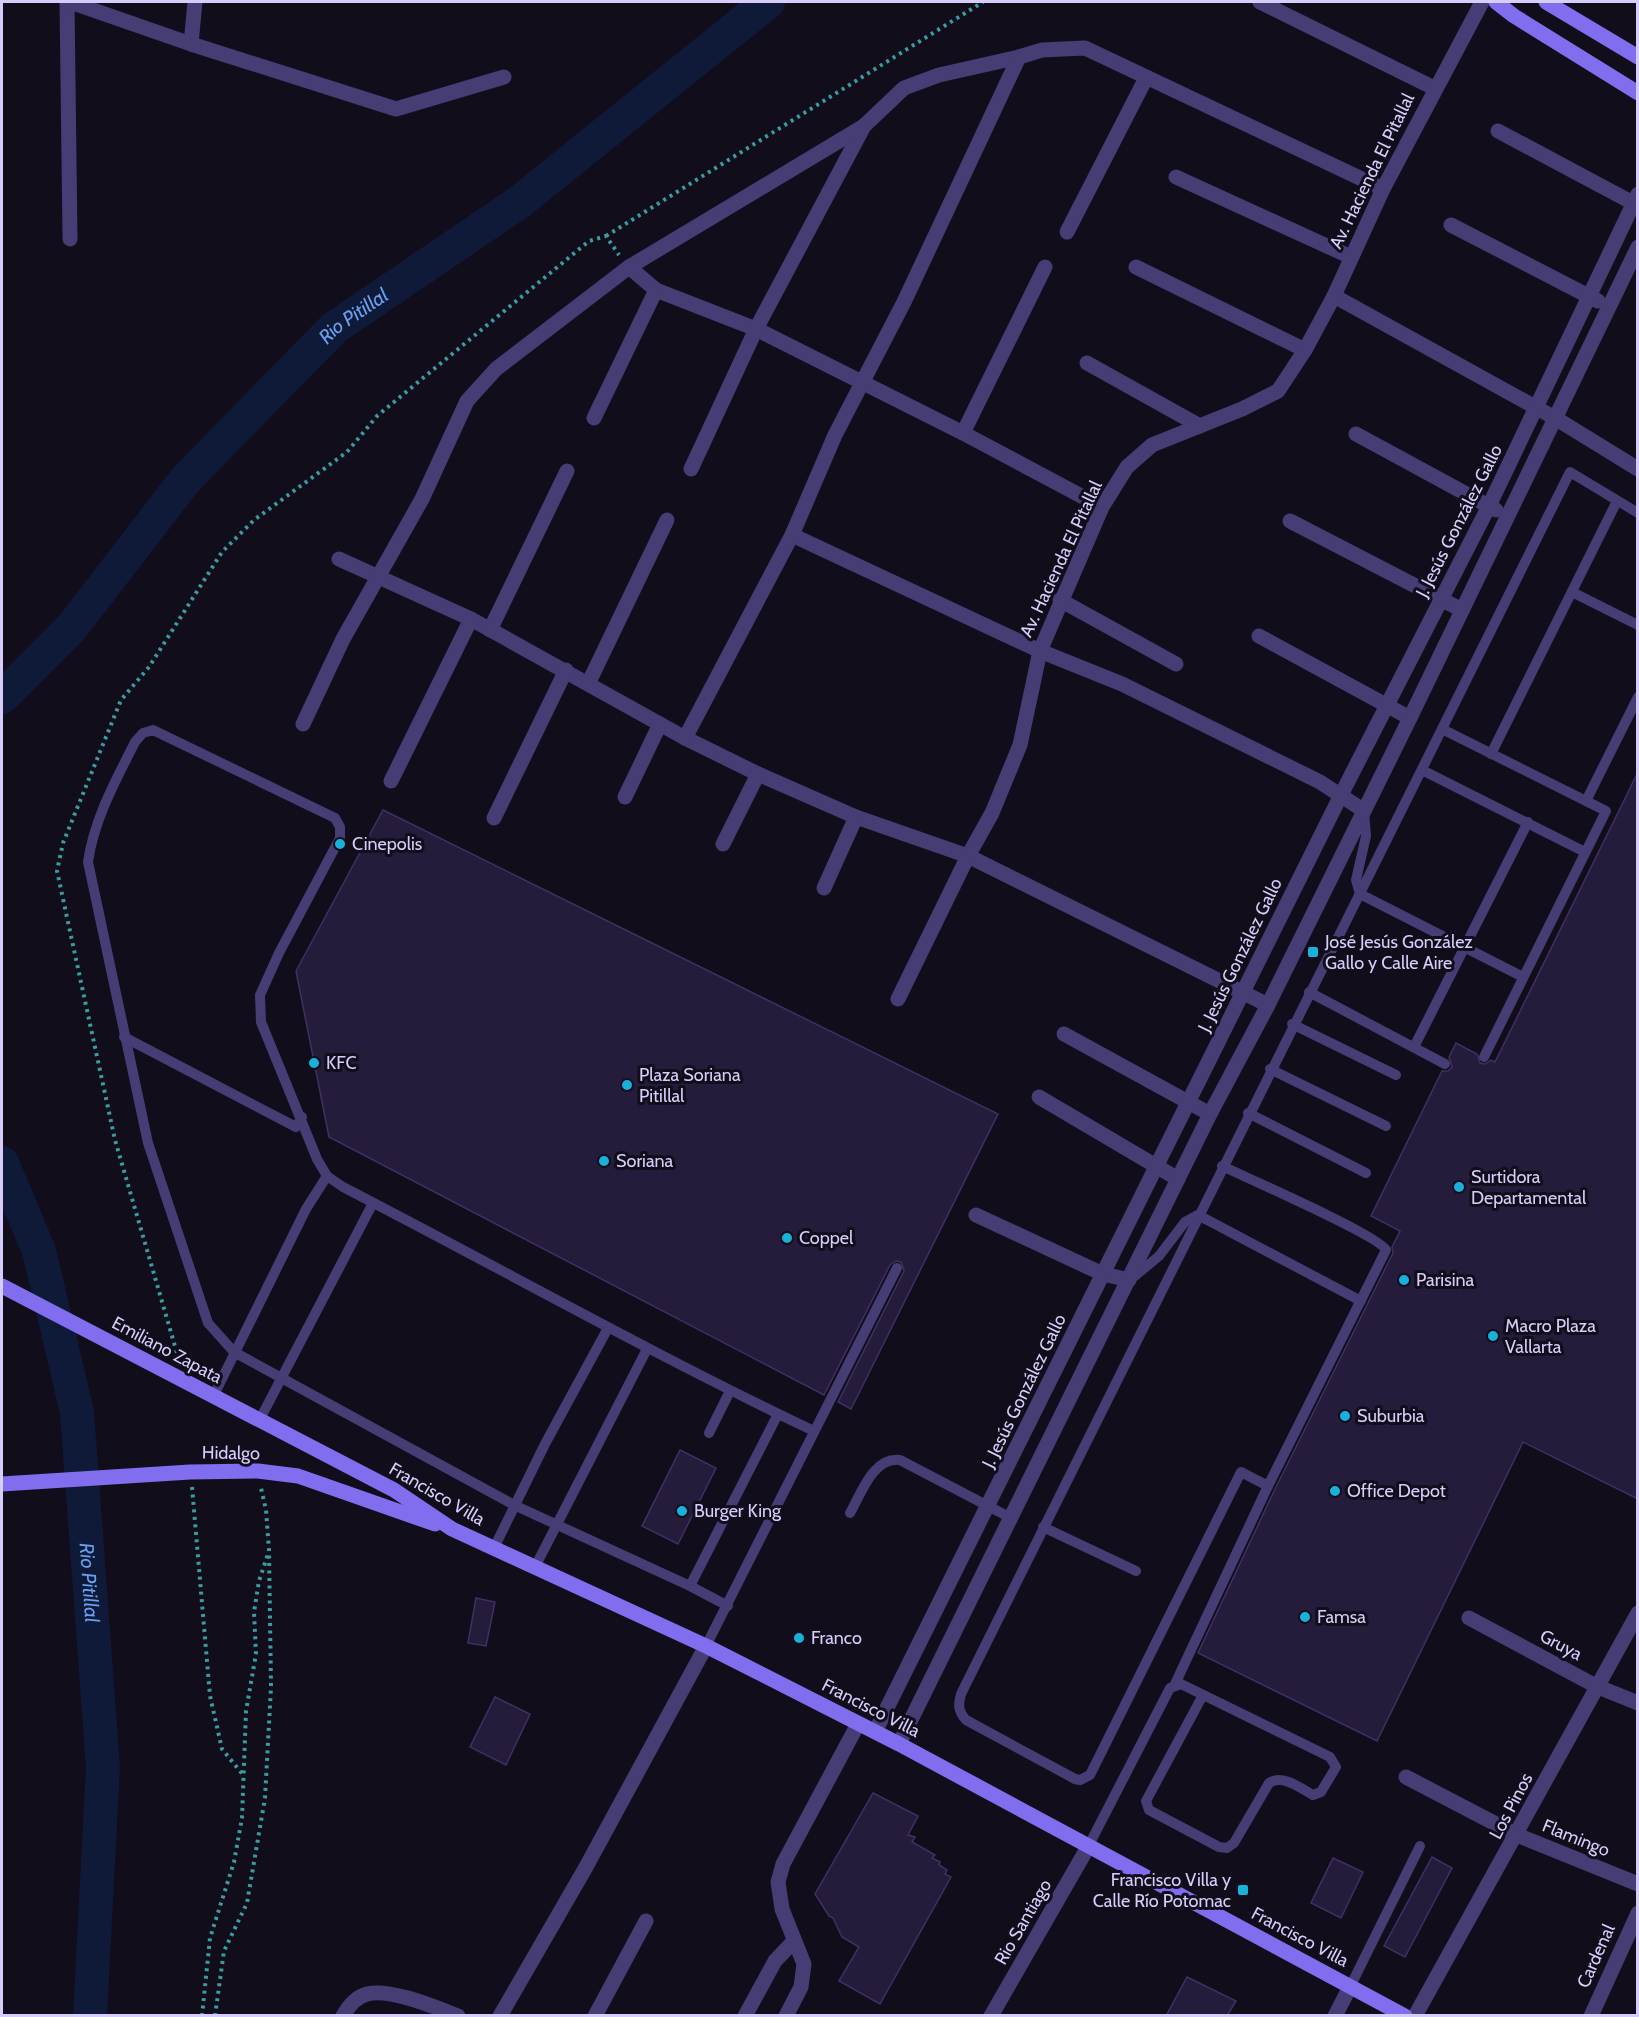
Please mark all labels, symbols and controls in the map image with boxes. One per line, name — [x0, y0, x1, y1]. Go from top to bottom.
street label: Av. Hacienda El Pitallal — [1325, 89, 1419, 252]
water label: Rio Pitillal — [313, 283, 393, 349]
street label: J. Jesús González Gallo — [1411, 441, 1507, 602]
street label: Av. Hacienda El Pitallal — [1015, 477, 1107, 641]
place label: Cinepolis — [352, 833, 422, 855]
marker: Cinepolis — [333, 837, 347, 851]
street label: J. Jesús González Gallo — [1193, 874, 1287, 1036]
place label: José Jesús González Gallo y Calle Aire — [1324, 931, 1473, 974]
marker: José Jesús González Gallo y Calle Aire — [1306, 945, 1320, 959]
place label: KFC — [326, 1052, 357, 1074]
marker: KFC — [307, 1056, 321, 1070]
place label: Plaza Soriana Pitillal — [639, 1064, 741, 1107]
marker: Plaza Soriana Pitillal — [620, 1078, 634, 1092]
place label: Soriana — [616, 1150, 674, 1172]
marker: Soriana — [597, 1154, 611, 1168]
place label: Surtidora Departamental — [1471, 1166, 1587, 1209]
marker: Surtidora Departamental — [1452, 1180, 1466, 1194]
place label: Coppel — [799, 1227, 854, 1249]
marker: Coppel — [780, 1231, 794, 1245]
place label: Parisina — [1416, 1269, 1475, 1291]
marker: Parisina — [1397, 1273, 1411, 1287]
street label: J. Jesús González Gallo — [977, 1310, 1071, 1472]
street label: Emiliano Zapata — [108, 1312, 226, 1388]
place label: Macro Plaza Vallarta — [1505, 1315, 1596, 1358]
marker: Macro Plaza Vallarta — [1486, 1329, 1500, 1343]
place label: Suburbia — [1357, 1405, 1425, 1427]
marker: Suburbia — [1338, 1409, 1352, 1423]
street label: Hidalgo — [202, 1441, 260, 1465]
street label: Francisco Villa — [385, 1458, 489, 1530]
place label: Office Depot — [1347, 1480, 1446, 1502]
marker: Office Depot — [1328, 1484, 1342, 1498]
place label: Burger King — [694, 1500, 782, 1522]
marker: Burger King — [675, 1504, 689, 1518]
water label: Rio Pitillal — [75, 1542, 104, 1624]
place label: Famsa — [1317, 1606, 1366, 1628]
marker: Famsa — [1298, 1610, 1312, 1624]
street label: Gruya — [1536, 1625, 1586, 1665]
place label: Franco — [811, 1627, 862, 1649]
marker: Franco — [792, 1631, 806, 1645]
street label: Francisco Villa — [818, 1674, 924, 1742]
street label: Los Pinos — [1484, 1769, 1538, 1843]
street label: Flamingo — [1539, 1815, 1613, 1862]
place label: Francisco Villa y Calle Río Potomac — [1093, 1869, 1231, 1912]
street label: Rio Santiago — [990, 1875, 1056, 1969]
marker: Francisco Villa y Calle Río Potomac — [1236, 1883, 1250, 1897]
street label: Francisco Villa — [1248, 1902, 1353, 1972]
street label: Cardenal — [1572, 1920, 1620, 1991]

